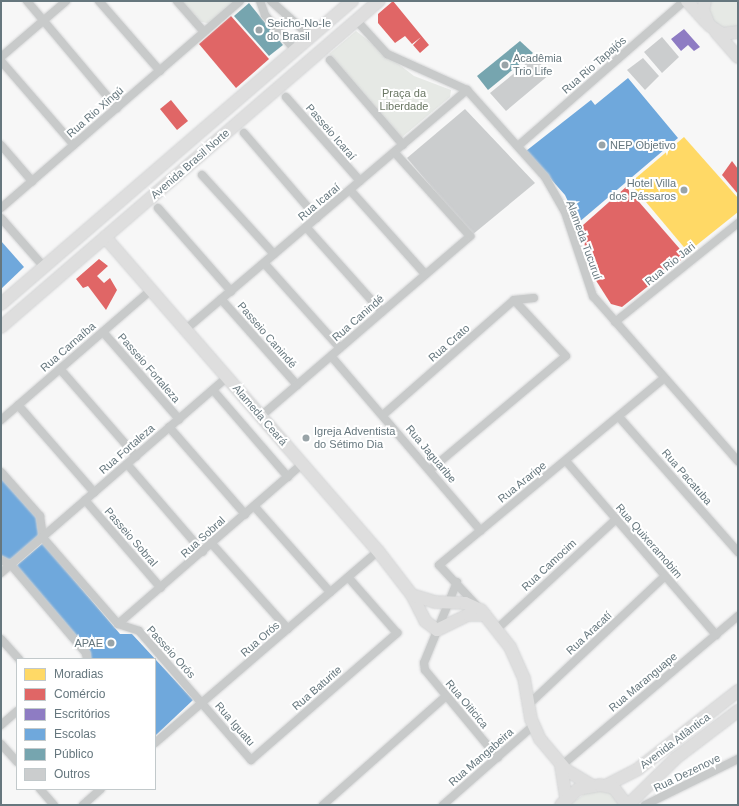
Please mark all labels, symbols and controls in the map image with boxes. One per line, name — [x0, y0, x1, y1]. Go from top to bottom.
place label: Seicho-No-Ie do Brasil — [267, 17, 331, 43]
marker: Seicho-No-Ie do Brasil — [254, 25, 264, 35]
street label: Rua Rio Tapajós — [559, 34, 629, 96]
place label: Acadêmia Trio Life — [513, 52, 562, 78]
marker: Acadêmia Trio Life — [500, 60, 510, 70]
street label: Rua Rio Xingú — [64, 84, 126, 140]
park label: Praça da Liberdade — [380, 87, 428, 113]
street label: Passeio Icaraí — [303, 101, 359, 163]
street label: Avenida Brasil Norte — [148, 126, 232, 202]
place label: NEP Objetivo — [610, 138, 676, 152]
marker: NEP Objetivo — [597, 140, 607, 150]
place label: Hotel Villa dos Pássaros — [609, 177, 676, 203]
street label: Rua Icaraí — [295, 181, 343, 223]
marker: Hotel Villa dos Pássaros — [679, 185, 689, 195]
street label: Alameda Tucuruí — [564, 199, 604, 281]
street label: Rua Rio Jari — [642, 240, 698, 288]
street label: Rua Canindé — [329, 292, 387, 344]
street label: Passeio Canindé — [235, 299, 299, 371]
street label: Rua Carnaíba — [38, 320, 98, 374]
street label: Rua Crato — [426, 322, 472, 364]
street label: Passeio Fortaleza — [115, 330, 183, 406]
street label: Alameda Ceará — [230, 382, 290, 448]
street label: Rua Fortaleza — [97, 421, 157, 477]
street label: Rua Jaguaribe — [403, 422, 459, 486]
place label: Igreja Adventista do Sétimo Dia — [314, 425, 396, 451]
marker: Igreja Adventista do Sétimo Dia — [301, 433, 311, 443]
street label: Rua Pacatuba — [659, 446, 715, 508]
street label: Rua Araripe — [495, 458, 549, 506]
street label: Rua Quixeramobim — [613, 501, 685, 581]
street label: Passeio Sobral — [102, 505, 160, 569]
street label: Rua Sobral — [178, 514, 228, 560]
street label: Rua Camocim — [519, 536, 579, 594]
street label: Rua Aracatí — [563, 608, 615, 658]
street label: Rua Orós — [238, 619, 282, 659]
street label: Passeio Orós — [144, 623, 198, 681]
place label: APAE — [74, 636, 103, 650]
marker: APAE — [106, 638, 116, 648]
street label: Rua Maranguape — [606, 650, 680, 714]
legend — [16, 658, 156, 790]
street label: Rua Baturite — [290, 663, 344, 713]
text: Moradias — [54, 667, 103, 681]
street label: Rua Oiticica — [443, 677, 491, 731]
text: Comércio — [54, 687, 105, 701]
street label: Rua Iguatu — [212, 699, 258, 749]
text: Escritórios — [54, 707, 110, 721]
street label: Avenida Atlântica — [637, 710, 713, 772]
street label: Rua Mangabeira — [446, 725, 516, 789]
text: Escolas — [54, 727, 96, 741]
text: Público — [54, 747, 93, 761]
street label: Rua Dezenove — [651, 751, 723, 795]
text: Outros — [54, 767, 90, 781]

